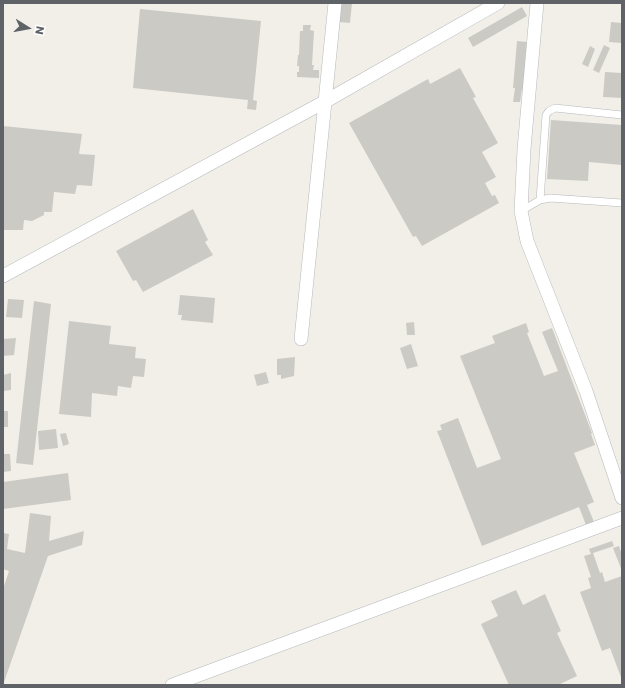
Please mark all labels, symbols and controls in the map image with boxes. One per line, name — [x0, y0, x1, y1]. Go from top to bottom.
north arrow — [8, 8, 48, 48]
text: N — [31, 25, 48, 36]

